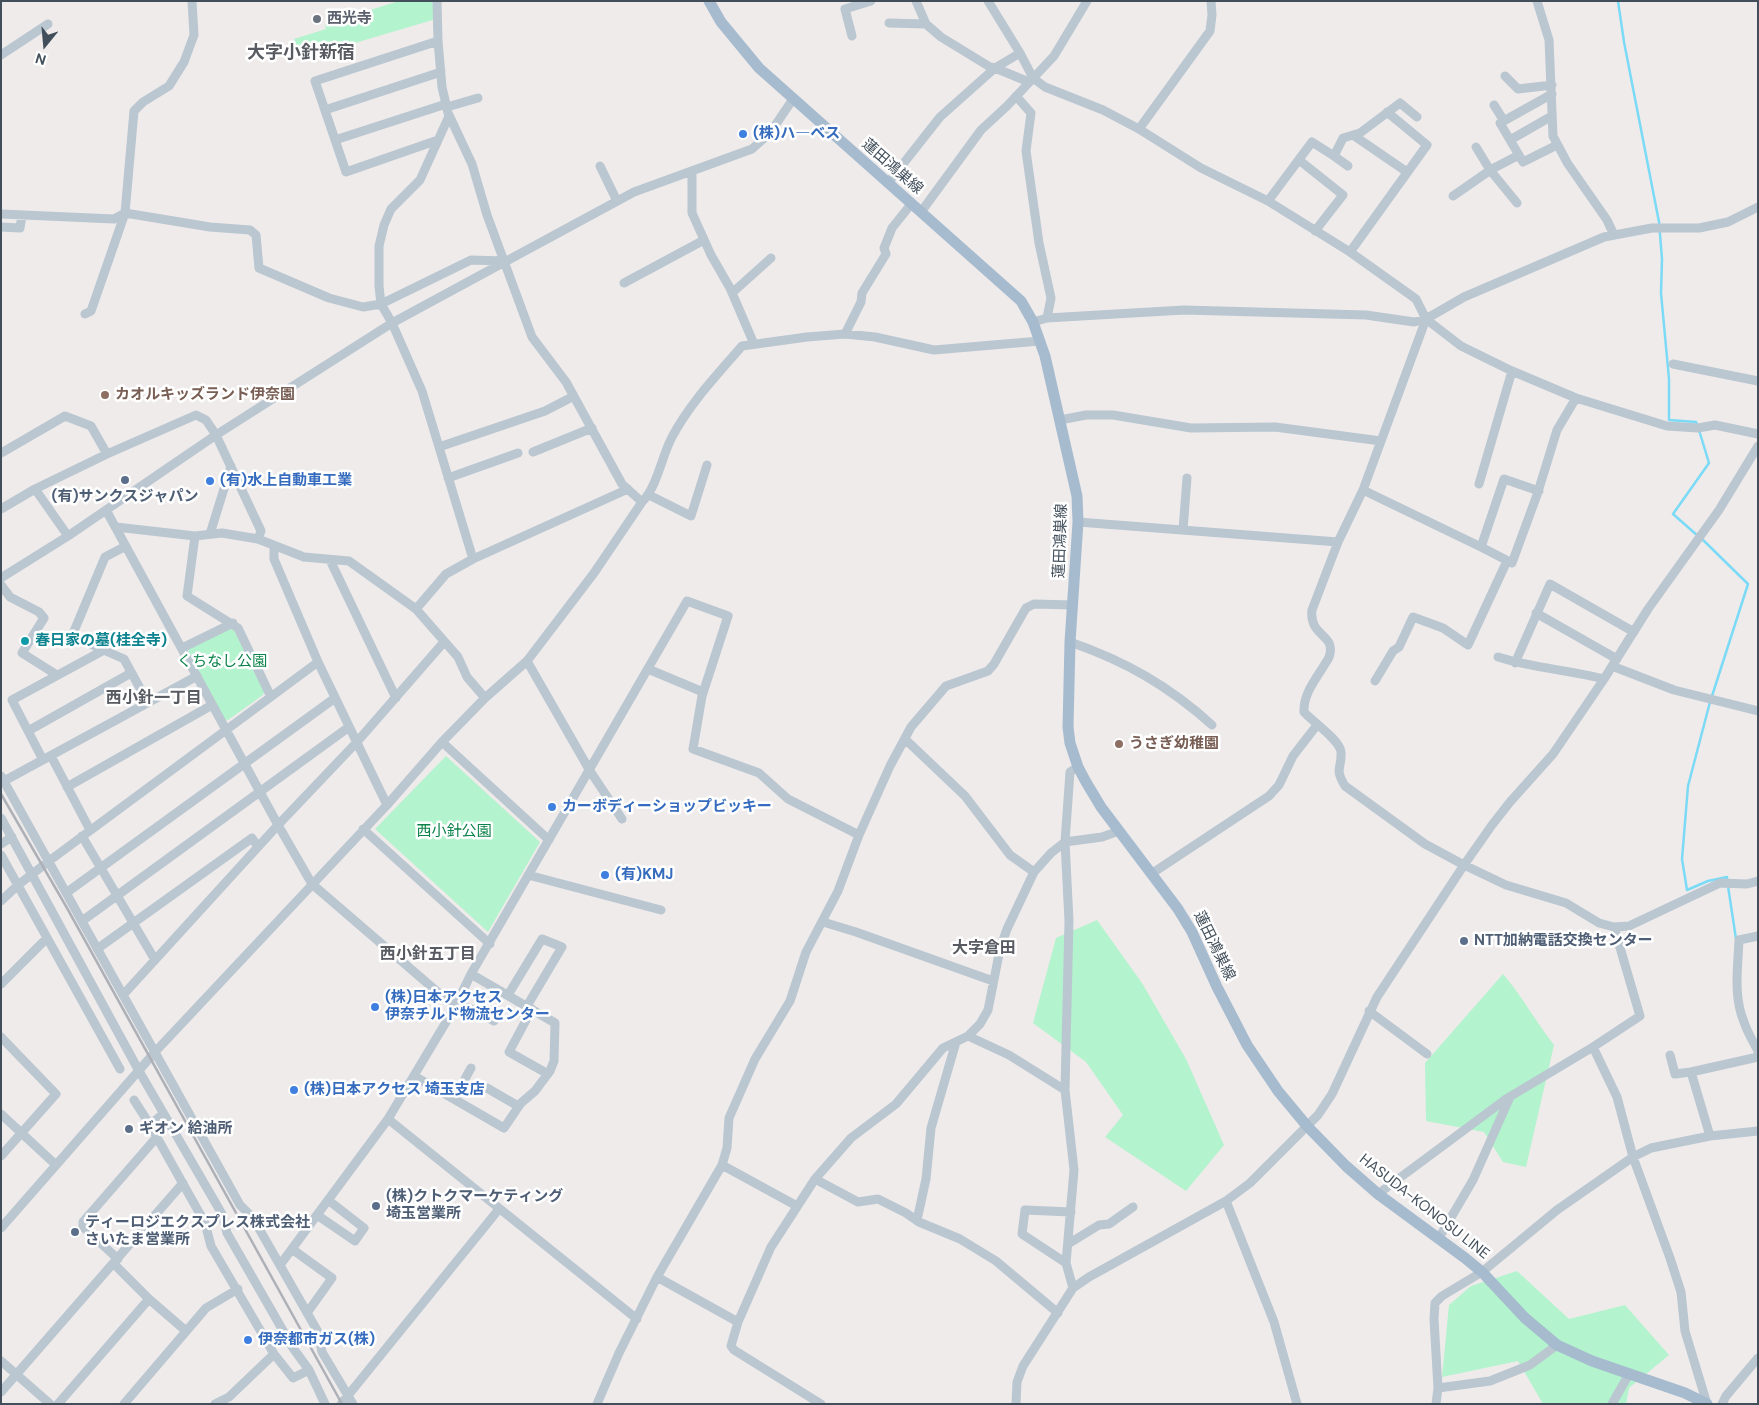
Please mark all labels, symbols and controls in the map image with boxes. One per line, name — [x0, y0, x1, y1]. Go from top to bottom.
place label: 西光寺 — [327, 10, 372, 28]
marker: 西光寺 — [311, 13, 323, 25]
north arrow — [20, 20, 70, 70]
district label: 大字小針新宿 — [247, 42, 355, 64]
text: N — [33, 49, 48, 69]
place label: (株)ハ―ベス — [753, 125, 840, 143]
marker: (株)ハ―ベス — [737, 128, 749, 140]
street label: 蓮田鴻巣線 — [858, 136, 926, 198]
place label: カオルキッズランド伊奈園 — [115, 386, 295, 404]
marker: カオルキッズランド伊奈園 — [99, 389, 111, 401]
place label: (有)水上自動車工業 — [220, 472, 352, 490]
marker: (有)サンクスジャパン — [119, 474, 131, 486]
marker: (有)水上自動車工業 — [204, 475, 216, 487]
place label: (有)サンクスジャパン — [51, 488, 199, 506]
street label: 蓮田鴻巣線 — [1051, 503, 1071, 579]
place label: 春日家の墓(桂全寺) — [35, 632, 167, 650]
marker: 春日家の墓(桂全寺) — [19, 635, 31, 647]
park label: くちなし公園 — [177, 653, 267, 671]
district label: 西小針一丁目 — [106, 689, 202, 709]
place label: うさぎ幼稚園 — [1129, 735, 1219, 753]
marker: うさぎ幼稚園 — [1113, 738, 1125, 750]
place label: カーボディーショップビッキー — [562, 798, 772, 816]
marker: カーボディーショップビッキー — [546, 801, 558, 813]
park label: 西小針公園 — [417, 823, 491, 841]
place label: (有)KMJ — [615, 866, 673, 884]
marker: (有)KMJ — [599, 869, 611, 881]
street label: 蓮田鴻巣線 — [1189, 908, 1239, 984]
place label: NTT加納電話交換センター — [1474, 932, 1653, 950]
marker: NTT加納電話交換センター — [1458, 935, 1470, 947]
district label: 大字倉田 — [952, 939, 1016, 959]
district label: 西小針五丁目 — [380, 945, 476, 965]
place label: (株)日本アクセス 伊奈チルド物流センター — [385, 989, 550, 1024]
marker: (株)日本アクセス 伊奈チルド物流センター — [369, 1001, 381, 1013]
place label: (株)日本アクセス 埼玉支店 — [304, 1081, 485, 1099]
marker: (株)日本アクセス 埼玉支店 — [288, 1084, 300, 1096]
place label: ギオン 給油所 — [139, 1120, 233, 1138]
marker: ギオン 給油所 — [123, 1123, 135, 1135]
street label: HASUDA-KONOSU LINE — [1355, 1151, 1493, 1263]
place label: (株)クトクマーケティング 埼玉営業所 — [386, 1188, 563, 1223]
marker: (株)クトクマーケティング 埼玉営業所 — [370, 1200, 382, 1212]
place label: ティーロジエクスプレス株式会社 さいたま営業所 — [85, 1214, 310, 1249]
marker: ティーロジエクスプレス株式会社 さいたま営業所 — [69, 1226, 81, 1238]
place label: 伊奈都市ガス(株) — [258, 1331, 375, 1349]
marker: 伊奈都市ガス(株) — [242, 1334, 254, 1346]

